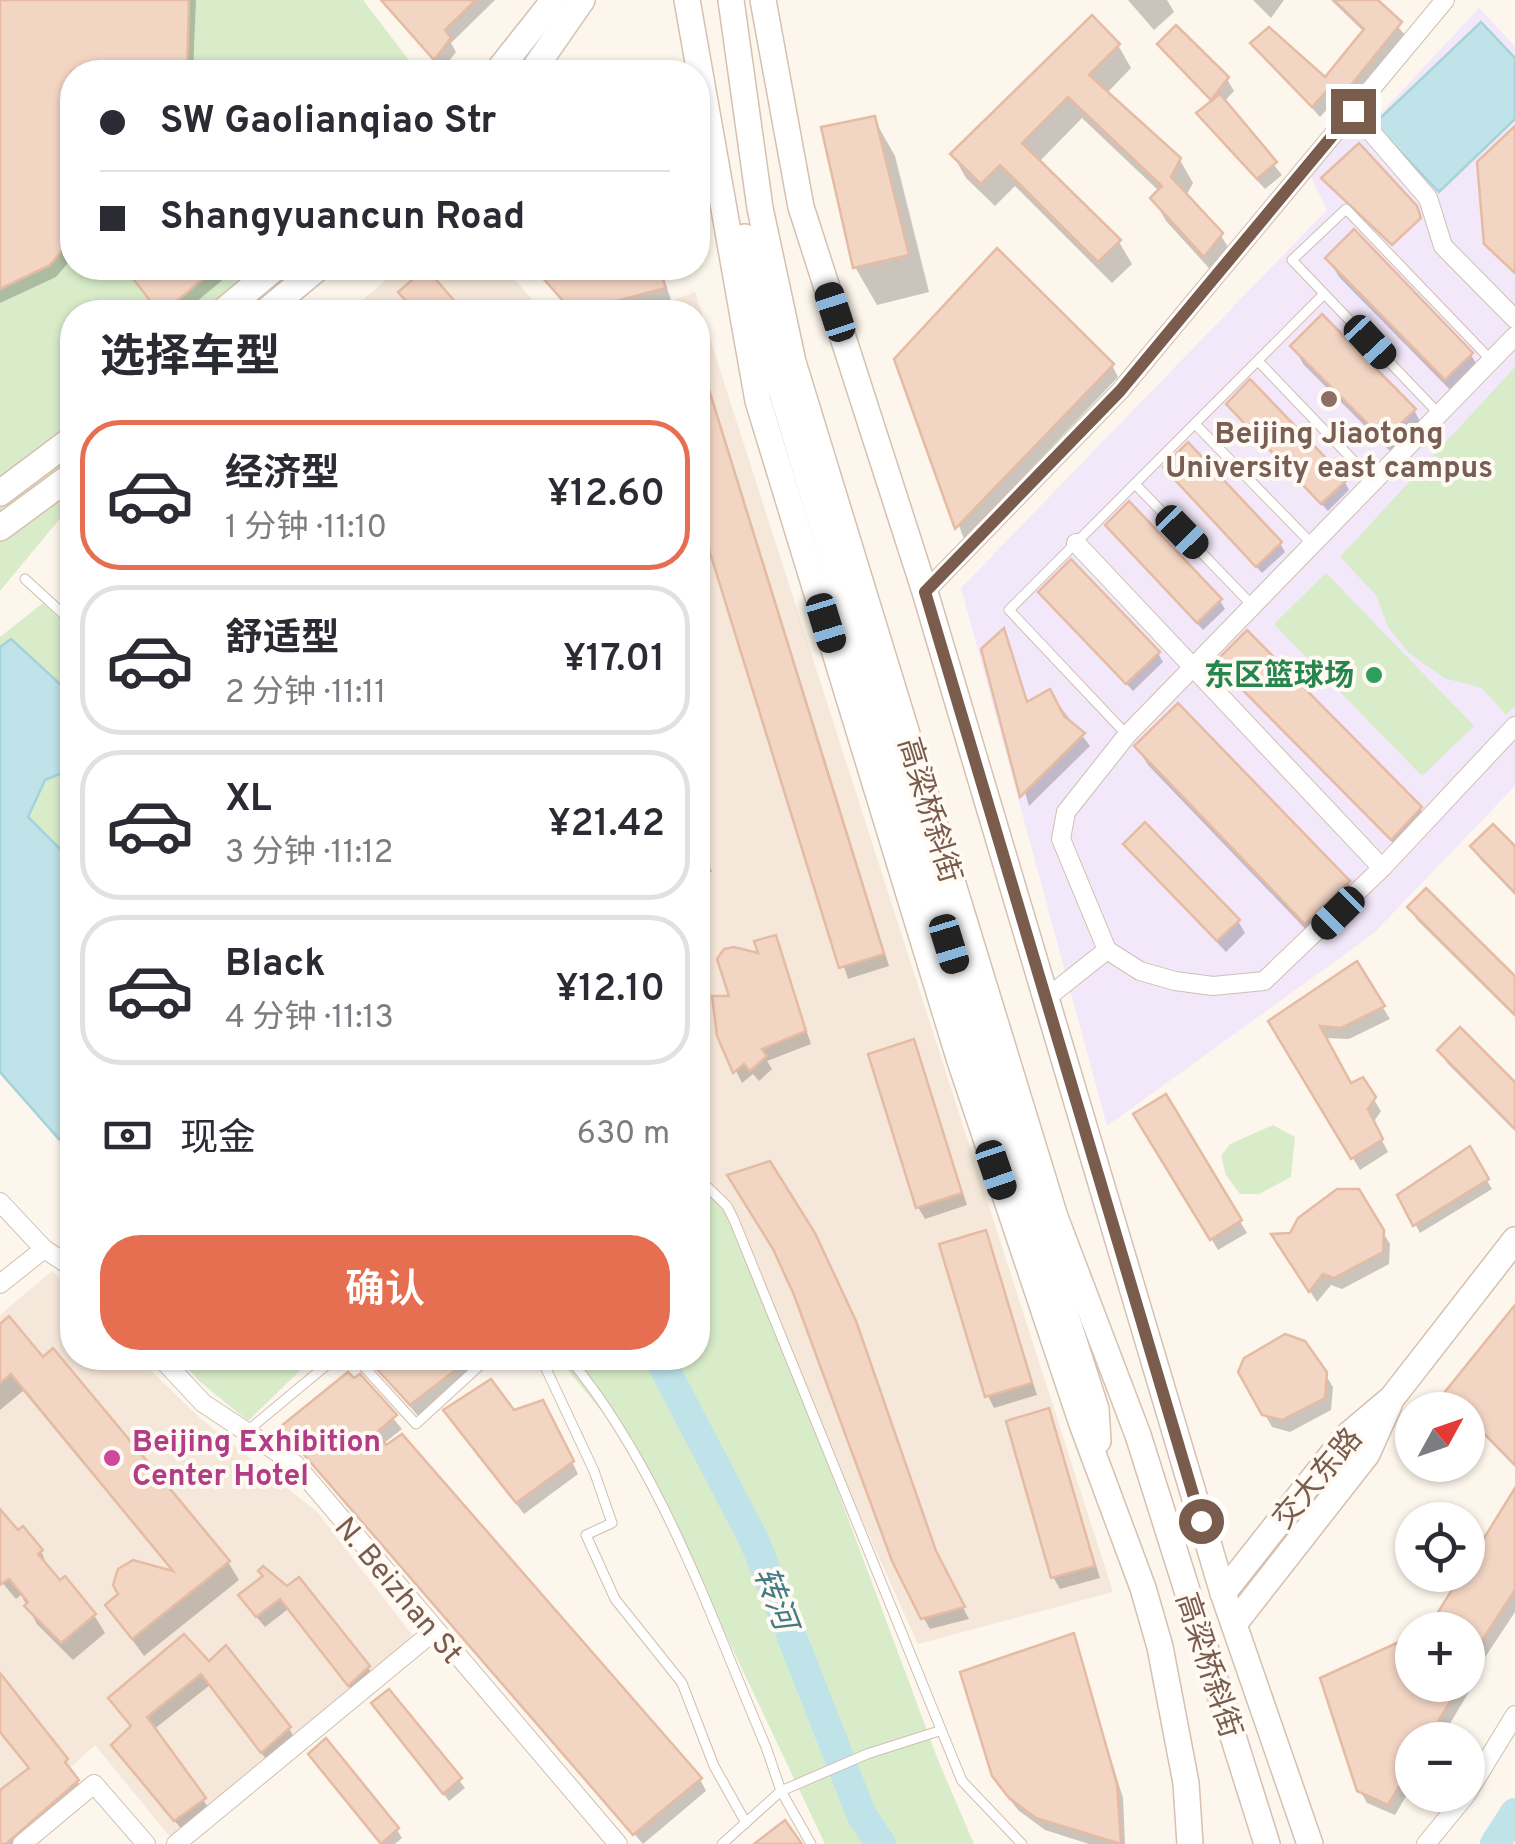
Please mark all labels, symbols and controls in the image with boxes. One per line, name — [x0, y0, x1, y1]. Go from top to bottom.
route end — [1331, 89, 1376, 134]
text: SW Gaolianqiao Str — [160, 98, 496, 147]
text: Shangyuancun Road — [160, 194, 525, 243]
car — [811, 279, 859, 345]
car — [1339, 310, 1401, 374]
text: 选择车型 — [100, 331, 280, 388]
marker: Beijing Jiaotong University east campus — [1318, 388, 1340, 410]
place label: Beijing Jiaotong University east campus — [1165, 417, 1493, 488]
icon: car — [105, 450, 195, 540]
text: 经济型 — [225, 451, 339, 500]
text: ¥12.60 — [547, 471, 665, 520]
car — [1150, 500, 1214, 564]
text: 1 分钟 · 11:10 — [225, 509, 387, 549]
car — [803, 590, 849, 656]
icon: car — [105, 615, 195, 705]
text: 舒适型 — [225, 616, 339, 665]
text: ¥17.01 — [563, 636, 665, 685]
place label: 东区篮球场 — [1204, 659, 1354, 696]
marker: 东区篮球场 — [1363, 664, 1385, 686]
text: 2 分钟 · 11:11 — [225, 674, 386, 714]
street label: 高梁桥斜街 — [888, 734, 967, 888]
text: XL — [225, 776, 272, 825]
icon: car — [105, 780, 195, 870]
text: ¥21.42 — [548, 801, 665, 850]
text: 3 分钟 · 11:12 — [225, 834, 393, 874]
car — [1306, 881, 1370, 945]
car — [926, 911, 972, 977]
text: Black — [225, 941, 325, 990]
icon: car — [105, 945, 195, 1035]
text: ¥12.10 — [556, 966, 665, 1015]
text: 4 分钟 · 11:13 — [225, 999, 394, 1039]
icon: cash — [100, 1108, 155, 1163]
text: 630 m — [577, 1115, 670, 1155]
text: 现金 — [180, 1116, 256, 1165]
car — [972, 1137, 1020, 1203]
button: 确认 — [100, 1235, 670, 1350]
north arrow — [1395, 1392, 1485, 1482]
map controls — [1395, 1392, 1485, 1812]
street label: 交大东路 — [1266, 1422, 1372, 1537]
place label: Beijing Exhibition Center Hotel — [132, 1425, 381, 1496]
marker: Beijing Exhibition Center Hotel — [101, 1447, 123, 1469]
route start — [1179, 1499, 1224, 1544]
button: locate — [1395, 1502, 1485, 1592]
street label: N. Beizhan St — [325, 1511, 469, 1672]
water label: 转河 — [743, 1562, 805, 1642]
street label: 高梁桥斜街 — [1166, 1589, 1247, 1743]
button: + — [1395, 1612, 1485, 1702]
button: − — [1395, 1722, 1485, 1812]

